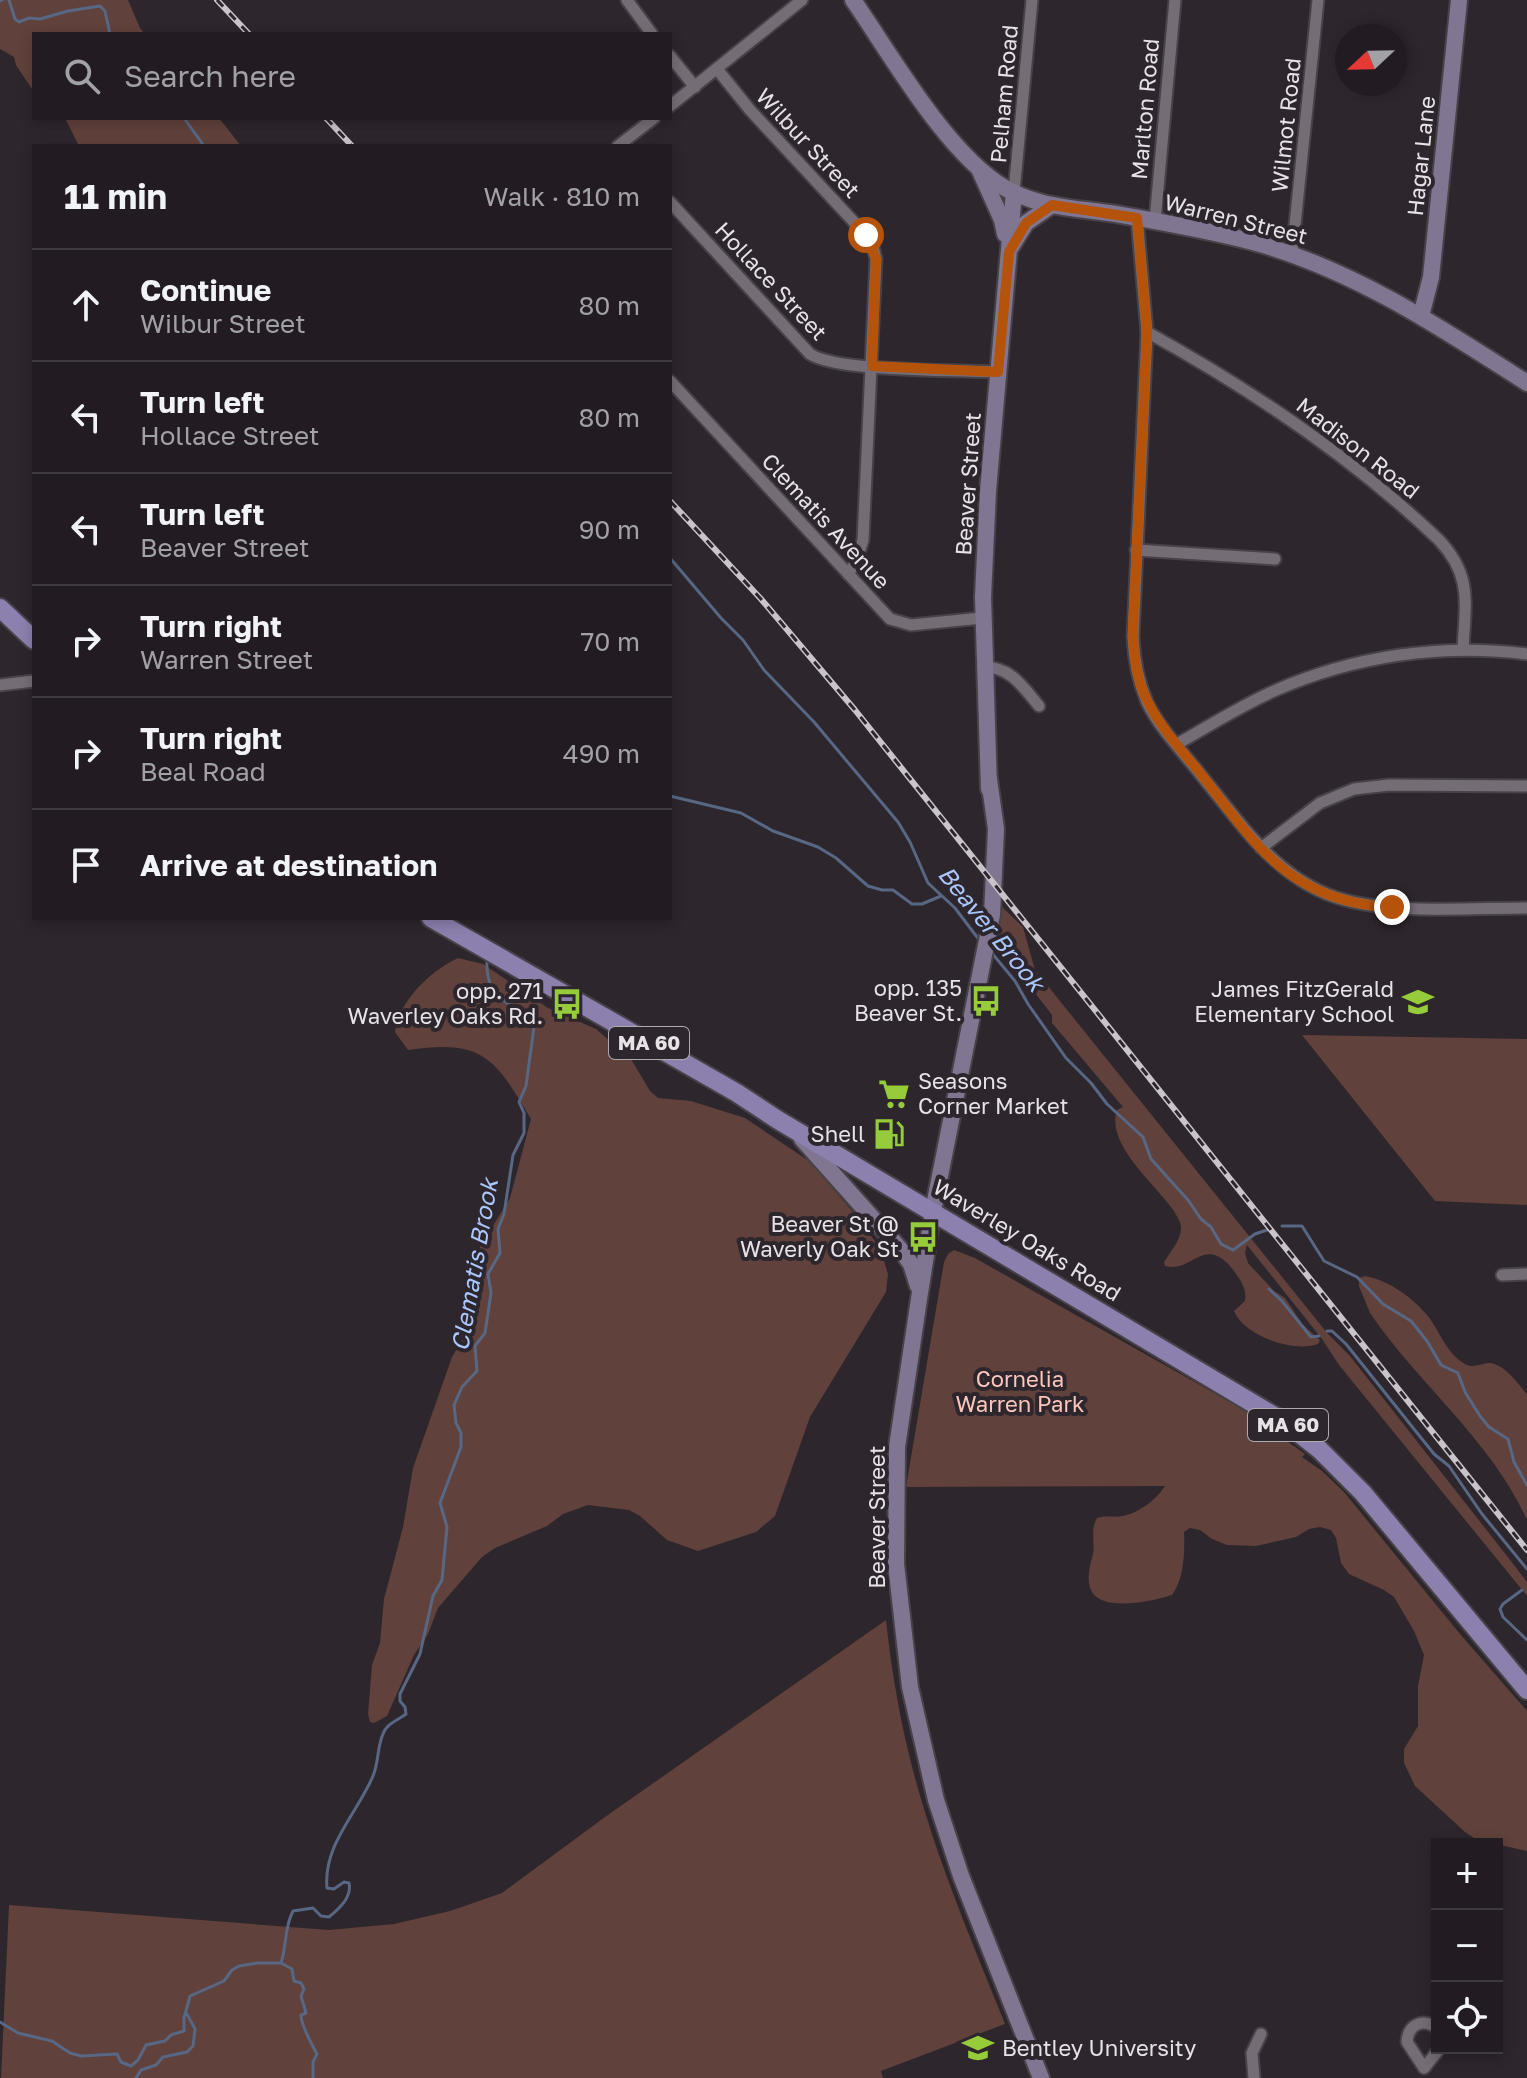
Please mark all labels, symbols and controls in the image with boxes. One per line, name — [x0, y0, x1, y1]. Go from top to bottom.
street label: Pelham Road — [984, 24, 1023, 164]
north arrow — [1335, 24, 1407, 96]
search box — [32, 32, 672, 120]
street label: Marlton Road — [1125, 37, 1164, 181]
icon: search — [60, 54, 104, 98]
street label: Wilmot Road — [1265, 56, 1306, 193]
text: Search here — [124, 58, 296, 94]
street label: Wilbur Street — [751, 82, 866, 203]
street label: Hagar Lane — [1401, 95, 1440, 217]
text: 11 min — [64, 176, 167, 216]
text: Walk · 810 m — [483, 181, 640, 212]
street label: Warren Street — [1162, 188, 1310, 249]
street label: Hollace Street — [710, 216, 833, 345]
route start — [848, 217, 884, 253]
text: Continue — [140, 272, 271, 308]
icon: ahead — [64, 283, 108, 327]
text: 80 m — [579, 290, 640, 321]
text: Wilbur Street — [140, 308, 306, 339]
text: Turn left — [140, 384, 265, 420]
street label: Madison Road — [1291, 391, 1425, 504]
icon: left — [64, 395, 108, 439]
text: 80 m — [579, 402, 640, 433]
street label: Beaver Street — [949, 412, 986, 556]
text: Hollace Street — [140, 420, 319, 451]
street label: Clematis Avenue — [757, 447, 896, 594]
text: Turn left — [140, 496, 265, 532]
icon: left — [64, 507, 108, 551]
text: 90 m — [579, 514, 640, 545]
text: Beaver Street — [140, 532, 309, 563]
text: Turn right — [140, 608, 282, 644]
icon: right — [64, 619, 108, 663]
text: 70 m — [581, 626, 640, 657]
text: Warren Street — [140, 644, 313, 675]
text: Turn right — [140, 720, 282, 756]
icon: right — [64, 731, 108, 775]
text: 490 m — [563, 738, 640, 769]
text: Beal Road — [140, 756, 266, 787]
icon: arrive — [64, 843, 108, 887]
text: Arrive at destination — [140, 847, 437, 883]
water label: Beaver Brook — [933, 860, 1053, 998]
route end — [1374, 889, 1410, 925]
place label: opp. 135 Beaver St. — [854, 974, 962, 1026]
place label: James FitzGerald Elementary School — [1194, 975, 1394, 1027]
place label: opp. 271 Waverley Oaks Rd. — [347, 977, 543, 1029]
bus stop icon: opp. 135 Beaver St. — [969, 984, 1003, 1018]
school or university icon: James FitzGerald Elementary School — [1401, 985, 1435, 1019]
bus stop icon: opp. 271 Waverley Oaks Rd. — [550, 987, 584, 1021]
road number: MA 60 — [609, 1027, 689, 1059]
place label: Seasons Corner Market — [918, 1067, 1069, 1119]
supermarket icon: Seasons Corner Market — [877, 1077, 911, 1111]
fuel station icon: Shell — [872, 1117, 906, 1151]
place label: Shell — [811, 1120, 865, 1147]
street label: Waverley Oaks Road — [928, 1173, 1126, 1306]
water label: Clematis Brook — [444, 1174, 503, 1353]
place label: Beaver St @ Waverly Oak St — [740, 1210, 899, 1262]
bus stop icon: Beaver St @ Waverly Oak St — [906, 1220, 940, 1254]
park label: Cornelia Warren Park — [955, 1365, 1085, 1417]
road number: MA 60 — [1248, 1409, 1328, 1441]
street label: Beaver Street — [863, 1445, 890, 1589]
map controls — [1431, 1838, 1503, 2054]
button: + — [1431, 1838, 1503, 1910]
button: − — [1431, 1910, 1503, 1982]
button: locate — [1431, 1982, 1503, 2054]
school or university icon: Bentley University — [961, 2031, 995, 2065]
place label: Bentley University — [1002, 2034, 1196, 2061]

